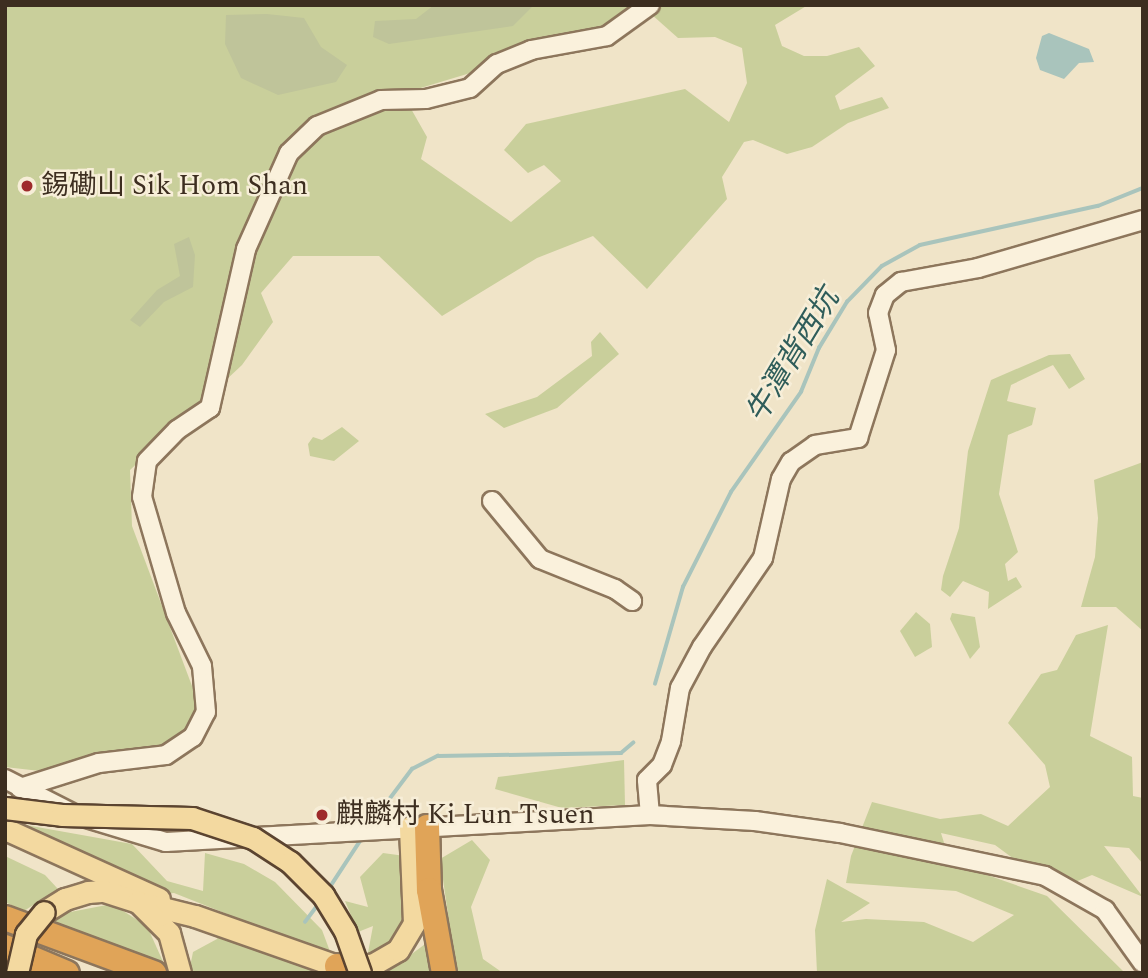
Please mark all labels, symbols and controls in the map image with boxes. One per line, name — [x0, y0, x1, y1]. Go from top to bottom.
place label: 錫磡山 Sik Hom Shan — [41, 169, 308, 203]
marker: 錫磡山 Sik Hom Shan — [19, 178, 35, 194]
water label: 牛潭背西坑 — [739, 282, 847, 430]
place label: 麒麟村 Ki Lun Tsuen — [336, 798, 594, 832]
marker: 麒麟村 Ki Lun Tsuen — [314, 807, 330, 823]

